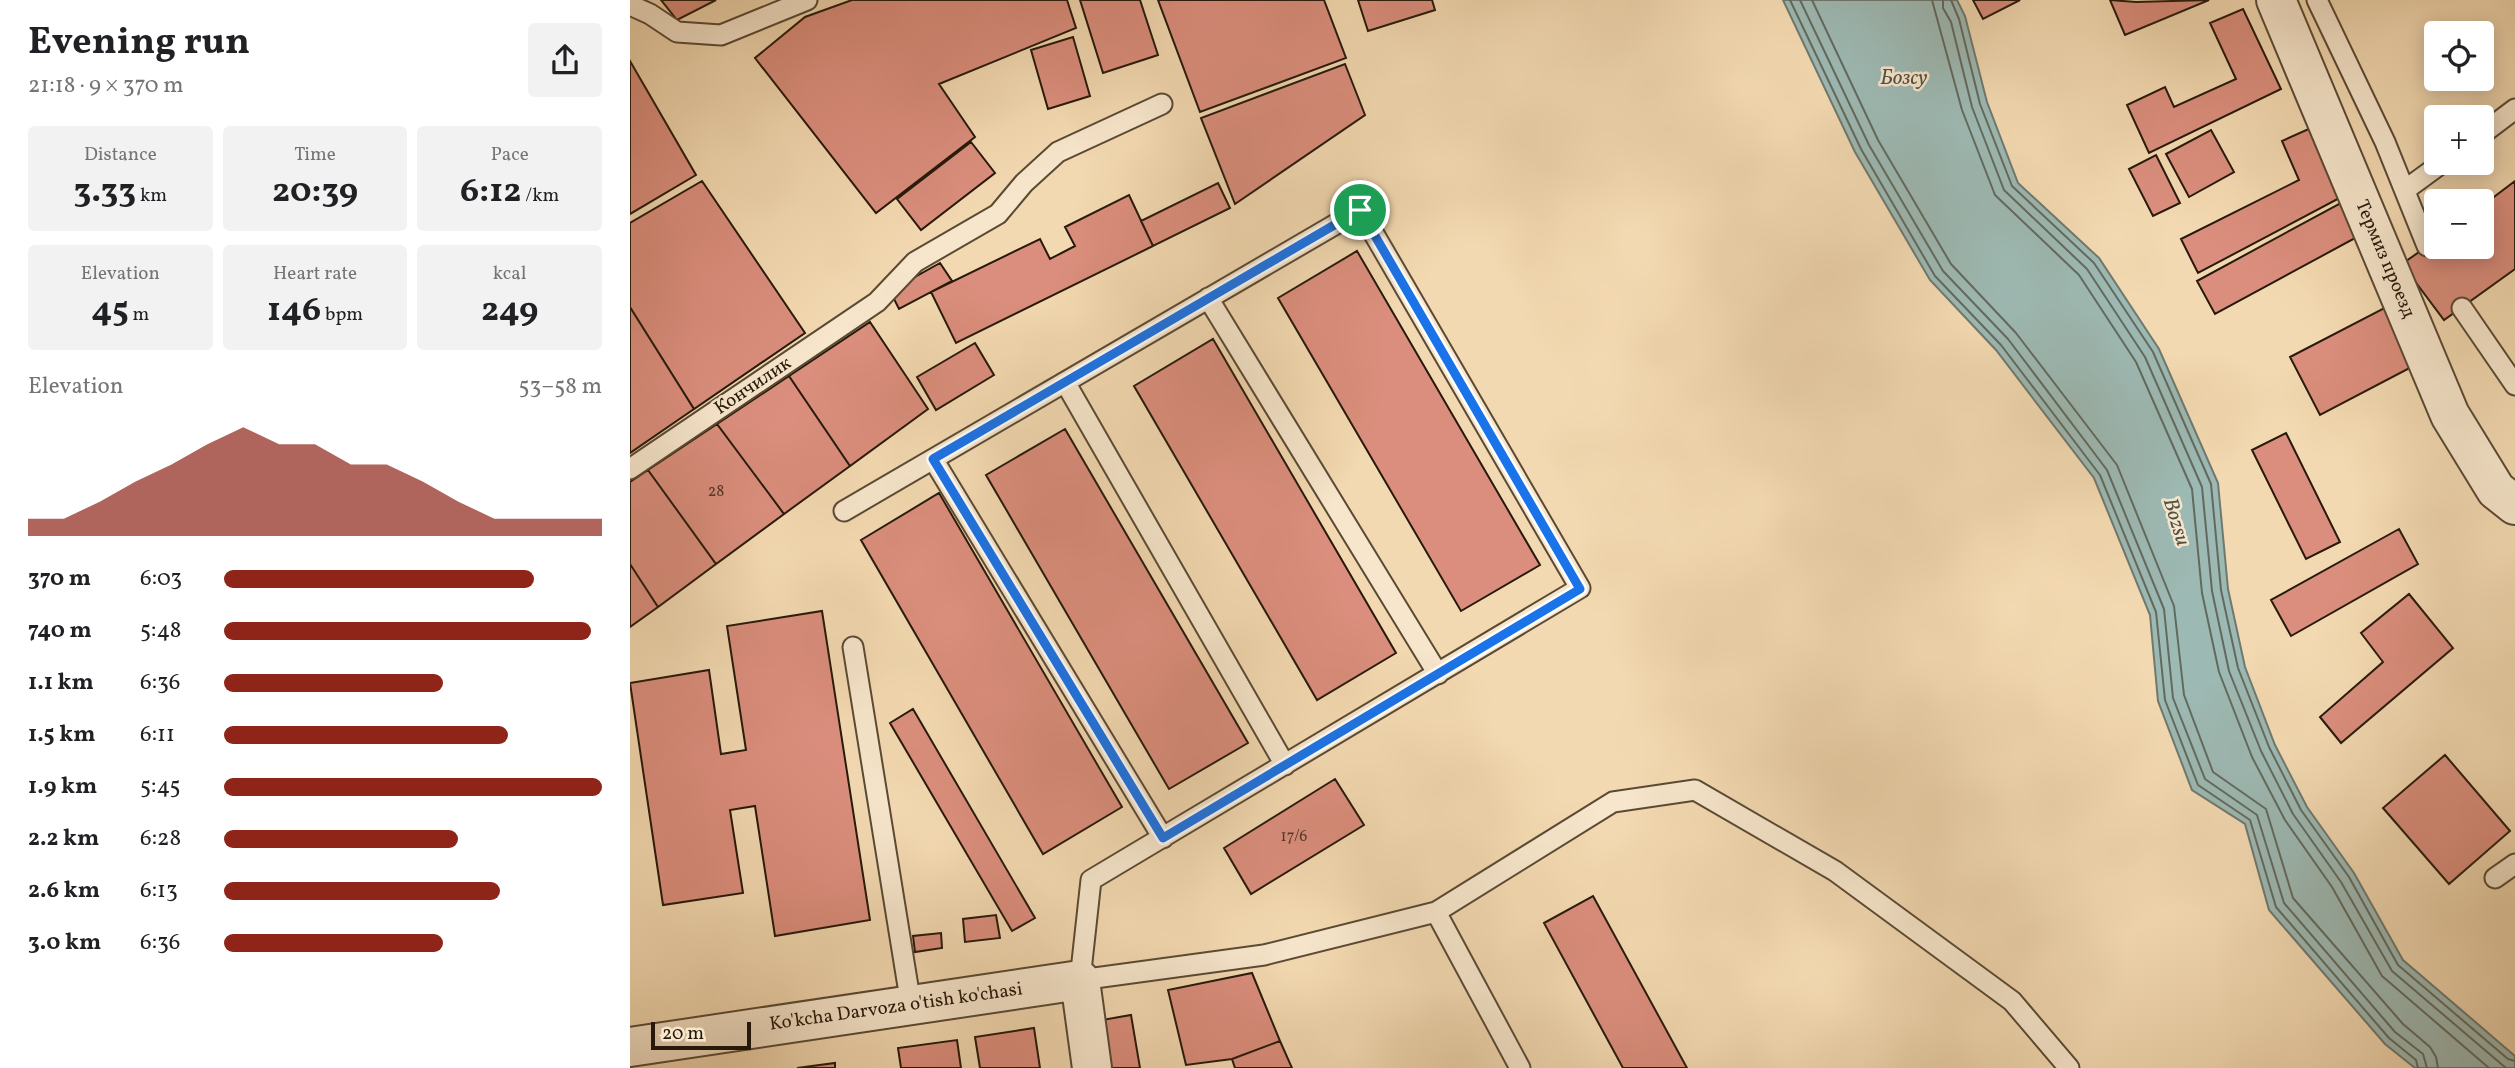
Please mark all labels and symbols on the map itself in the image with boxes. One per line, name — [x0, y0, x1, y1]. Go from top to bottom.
water label: Бозсу — [1880, 64, 1928, 93]
pin — [1330, 180, 1390, 240]
street label: Термиз проезд — [2348, 196, 2422, 322]
street label: Кончилик — [709, 351, 797, 421]
house number: 28 — [708, 481, 724, 503]
water label: Bozsu — [2155, 494, 2197, 550]
house number: 17/6 — [1281, 826, 1307, 848]
street label: Ko'kcha Darvoza o'tish ko'chasi — [768, 976, 1024, 1038]
scale bar — [651, 1019, 751, 1051]

